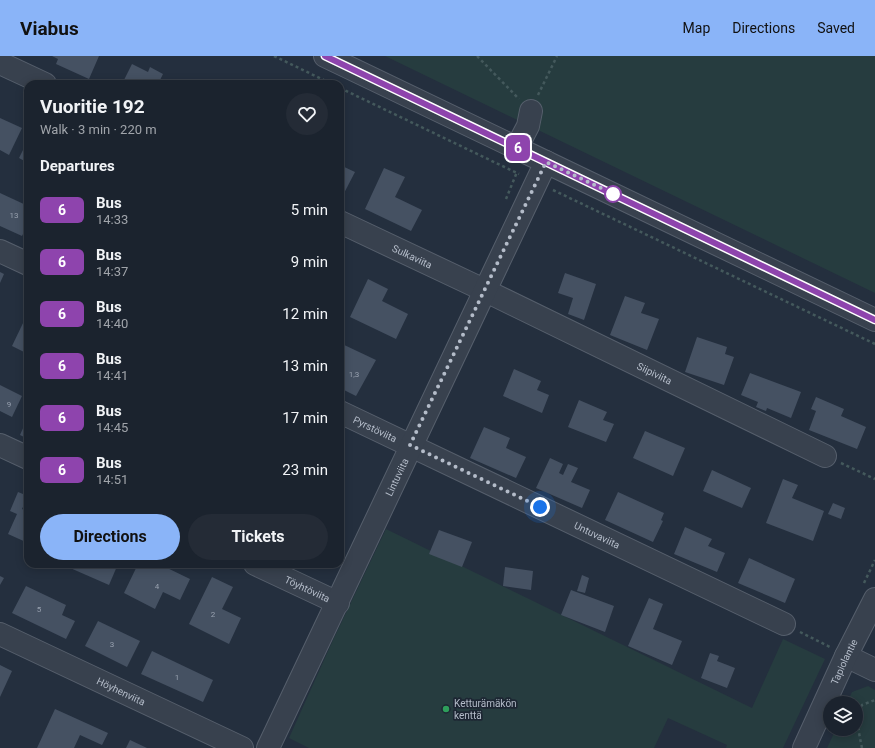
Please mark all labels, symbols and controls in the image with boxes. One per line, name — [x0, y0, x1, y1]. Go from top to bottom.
text: Viabus — [20, 17, 79, 40]
text: Map — [683, 20, 710, 36]
text: Directions — [732, 20, 795, 36]
text: Saved — [817, 20, 855, 36]
button: heart — [286, 93, 328, 135]
text: Vuoritie 192 — [40, 95, 145, 118]
text: Walk · 3 min · 220 m — [40, 122, 157, 137]
line badge: 6 — [505, 135, 531, 161]
text: 6 — [514, 140, 522, 156]
text: Departures — [40, 157, 115, 175]
unlabelled marker — [604, 185, 622, 203]
text: Bus — [96, 194, 122, 212]
text: 5 min — [291, 201, 328, 219]
text: 6 — [58, 202, 66, 218]
house number: 13 — [10, 211, 19, 220]
text: 14:33 — [96, 212, 128, 227]
street label: Sulkaviita — [390, 243, 434, 271]
text: Bus — [96, 246, 122, 264]
text: 9 min — [291, 253, 328, 271]
text: 6 — [58, 254, 66, 270]
text: 14:37 — [96, 264, 128, 279]
text: Bus — [96, 298, 122, 316]
text: 12 min — [282, 305, 328, 323]
text: 6 — [58, 306, 66, 322]
text: 14:40 — [96, 316, 128, 331]
text: Bus — [96, 350, 122, 368]
text: 13 min — [282, 357, 328, 375]
text: 6 — [58, 358, 66, 374]
street label: Siipiviita — [635, 360, 674, 387]
text: 14:41 — [96, 368, 128, 383]
house number: 1,3 — [349, 370, 359, 379]
house number: 9 — [7, 400, 11, 409]
text: Bus — [96, 402, 122, 420]
text: 17 min — [282, 409, 328, 427]
text: 6 — [58, 410, 66, 426]
street label: Pyrstöviita — [351, 414, 399, 444]
text: 14:45 — [96, 420, 128, 435]
text: Bus — [96, 454, 122, 472]
street label: Lintuviita — [383, 456, 411, 498]
text: 23 min — [282, 461, 328, 479]
text: 6 — [58, 462, 66, 478]
text: 14:51 — [96, 472, 128, 487]
your location — [530, 497, 550, 517]
button: Directions — [40, 514, 180, 560]
button: Tickets — [188, 514, 328, 560]
street label: Untuvaviita — [572, 520, 622, 551]
street label: Töyhtöviita — [283, 574, 332, 604]
house number: 4 — [155, 582, 160, 591]
house number: 5 — [37, 605, 42, 614]
house number: 2 — [211, 610, 216, 619]
street label: Tapiolantie — [829, 637, 860, 686]
house number: 3 — [110, 640, 114, 649]
house number: 1 — [175, 673, 179, 682]
street label: Höyhenviita — [95, 675, 147, 708]
map controls — [823, 696, 863, 736]
button: layers — [823, 696, 863, 736]
place label: Ketturämäkön kenttä — [454, 698, 517, 721]
marker: Ketturämäkön kenttä — [441, 704, 451, 714]

